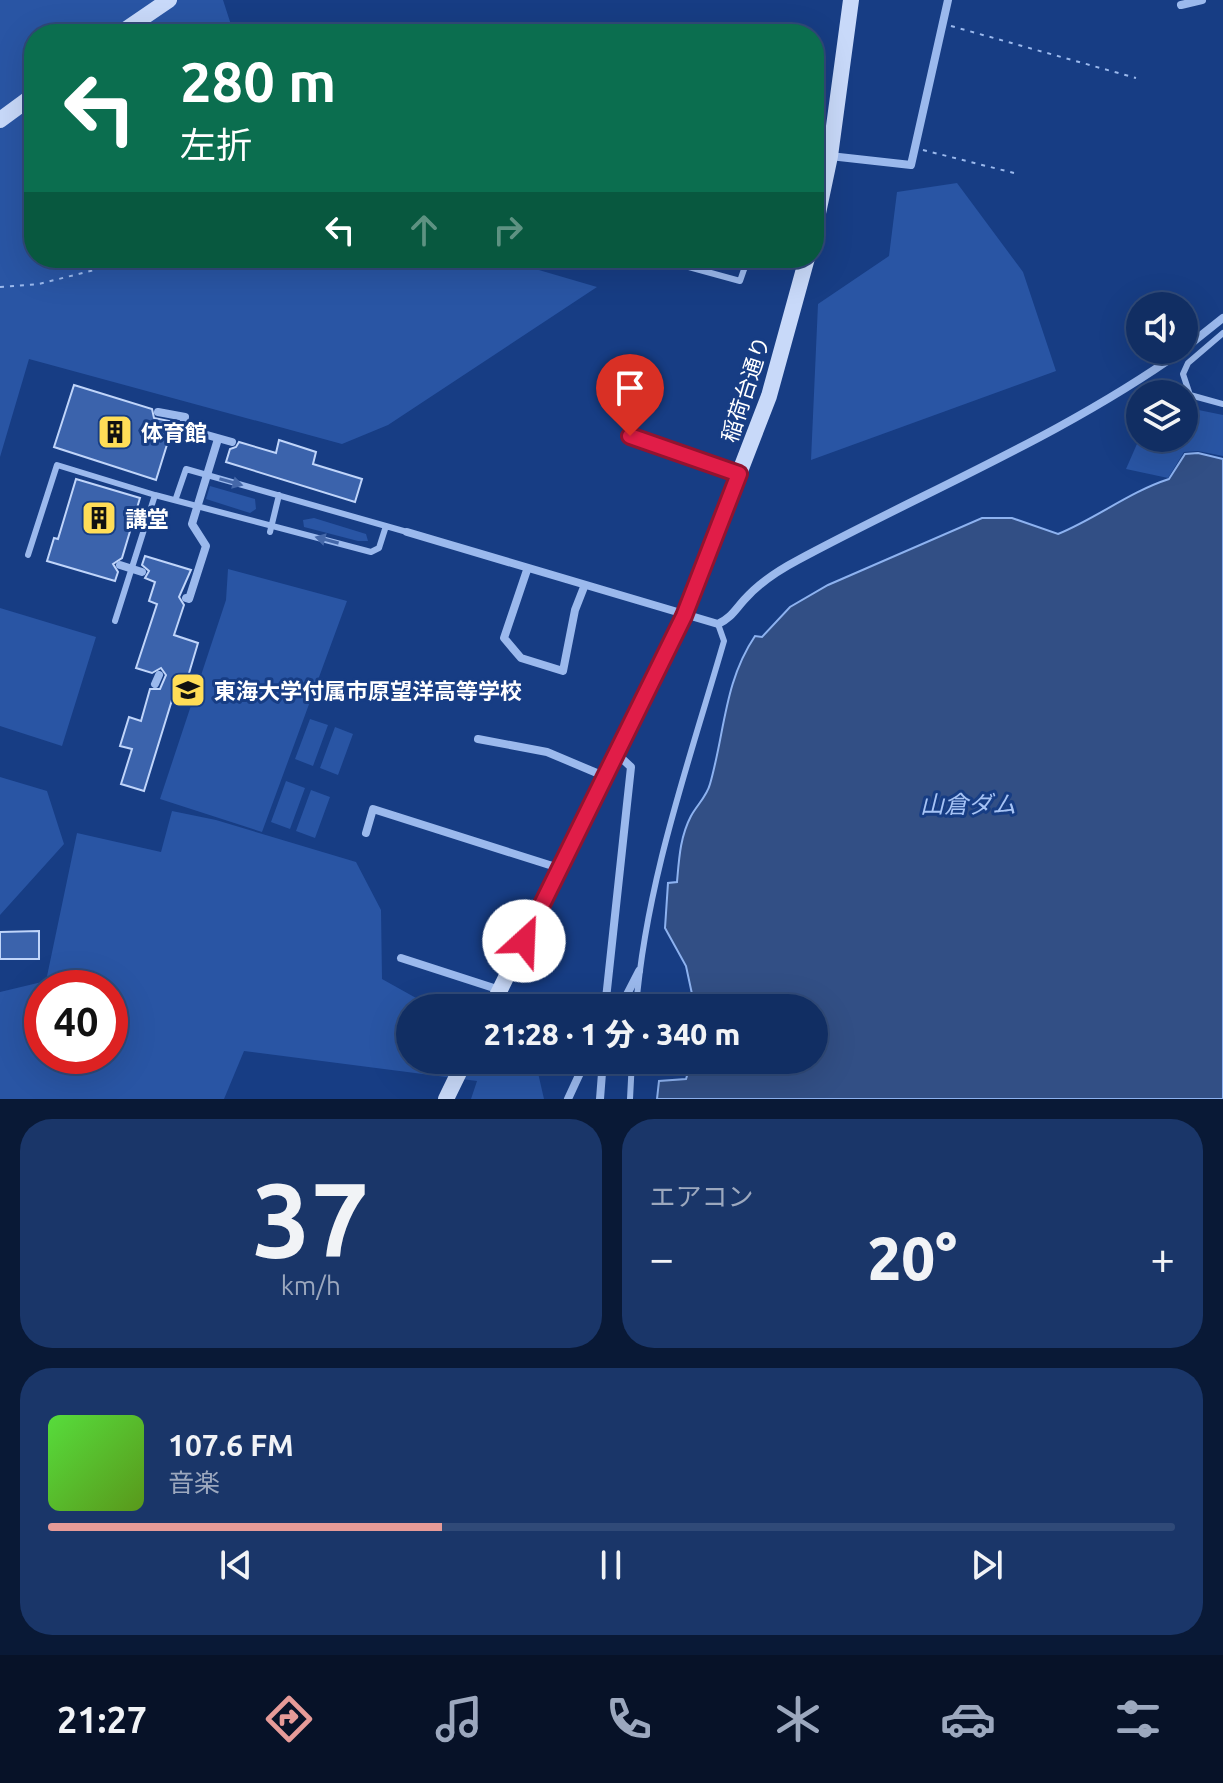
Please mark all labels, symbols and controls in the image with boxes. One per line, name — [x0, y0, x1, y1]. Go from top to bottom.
text: 280 m — [180, 50, 336, 113]
icon: left — [48, 56, 152, 160]
text: 左折 — [180, 124, 252, 165]
icon: left — [318, 208, 362, 252]
icon: ahead — [402, 208, 446, 252]
icon: right — [486, 208, 530, 252]
map controls — [1126, 292, 1198, 452]
button: sound — [1126, 292, 1198, 364]
street label: 稲荷台通り — [716, 333, 774, 445]
pin — [596, 354, 664, 436]
icon: arrive — [608, 366, 652, 410]
button: layers — [1126, 380, 1198, 452]
building icon: 体育館 — [96, 413, 134, 451]
place label: 体育館 — [141, 420, 207, 445]
one-way arrow — [220, 476, 244, 489]
building icon: 講堂 — [80, 499, 118, 537]
place label: 講堂 — [125, 506, 169, 531]
one-way arrow — [314, 533, 339, 545]
school or university icon: 東海大学付属市原望洋高等学校 — [169, 671, 207, 709]
place label: 東海大学付属市原望洋高等学校 — [214, 678, 522, 703]
water label: 山倉ダム — [920, 791, 1016, 818]
position arrow — [482, 899, 566, 983]
speed limit sign: 40 — [24, 970, 128, 1074]
text: 21:28 · 1 分 · 340 m — [484, 1017, 740, 1051]
text: 37 — [252, 1160, 369, 1277]
text: エアコン — [650, 1182, 754, 1211]
text: 20° — [868, 1224, 957, 1291]
text: − — [650, 1233, 674, 1282]
text: + — [1150, 1233, 1175, 1282]
text: km/h — [281, 1271, 341, 1300]
text: 107.6 FM — [168, 1428, 294, 1462]
text: 音楽 — [168, 1468, 220, 1497]
icon: previous — [214, 1543, 258, 1587]
icon: pause — [589, 1543, 633, 1587]
icon: next — [965, 1543, 1009, 1587]
icon: directions — [261, 1691, 317, 1747]
icon: music — [431, 1691, 487, 1747]
icon: phone — [601, 1691, 657, 1747]
icon: climate — [770, 1691, 826, 1747]
icon: car — [940, 1691, 996, 1747]
icon: filters — [1110, 1691, 1166, 1747]
text: 21:27 — [57, 1699, 147, 1740]

